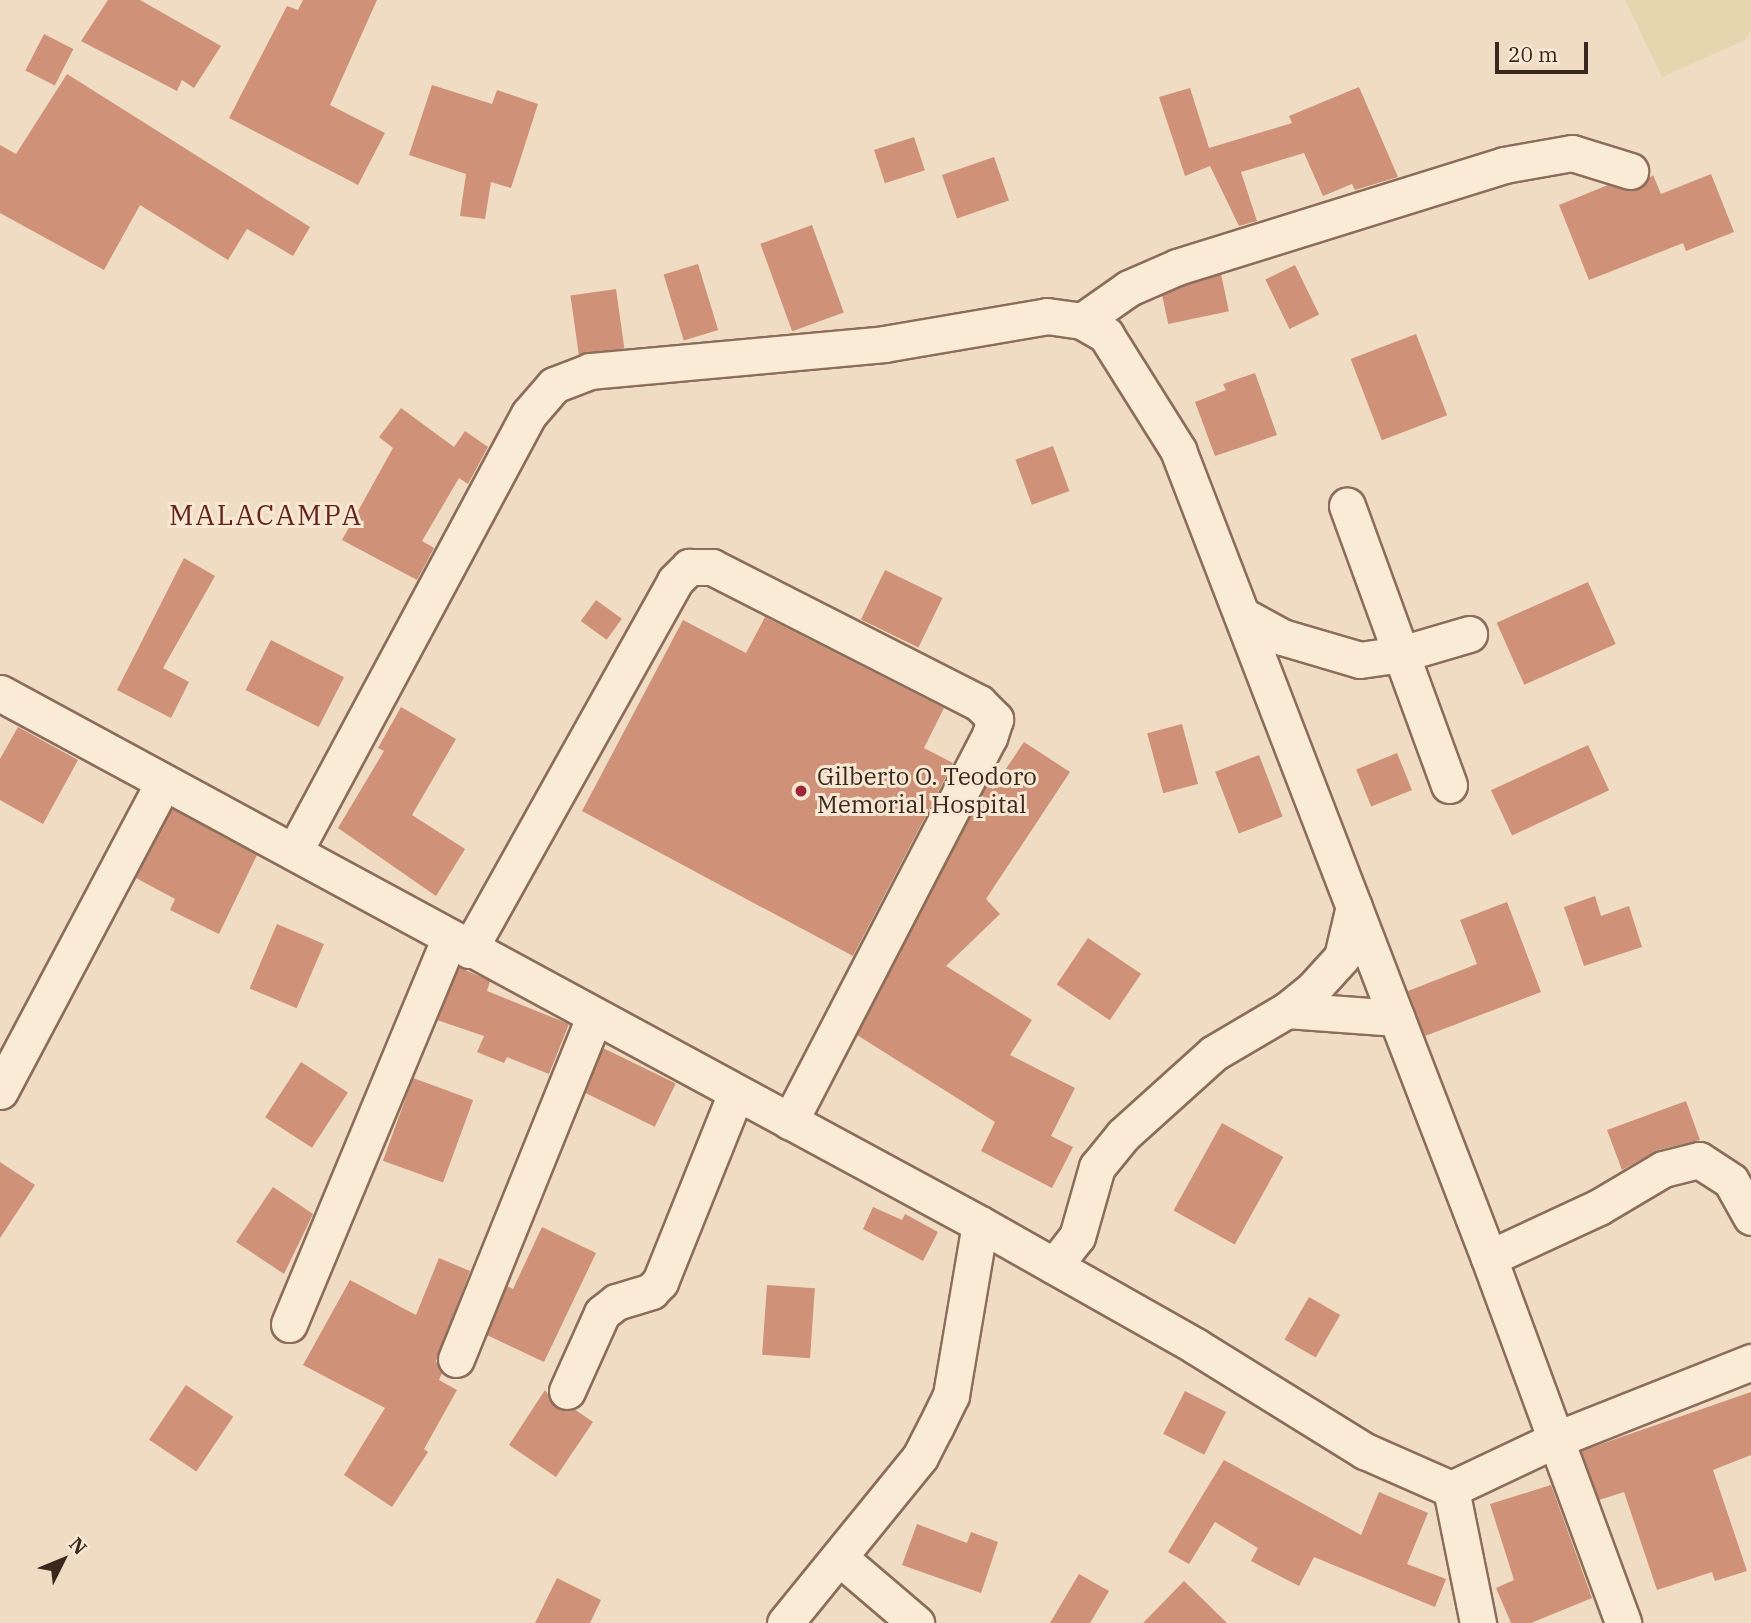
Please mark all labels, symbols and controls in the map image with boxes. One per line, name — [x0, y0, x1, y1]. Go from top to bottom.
scale bar — [1499, 28, 1592, 72]
text: 20 m — [1508, 40, 1558, 68]
district label: MALACAMPA — [170, 498, 362, 532]
place label: Gilberto O. Teodoro Memorial Hospital — [817, 763, 1037, 819]
marker: Gilberto O. Teodoro Memorial Hospital — [791, 781, 811, 801]
north arrow — [28, 1525, 98, 1595]
text: N — [64, 1532, 92, 1559]

